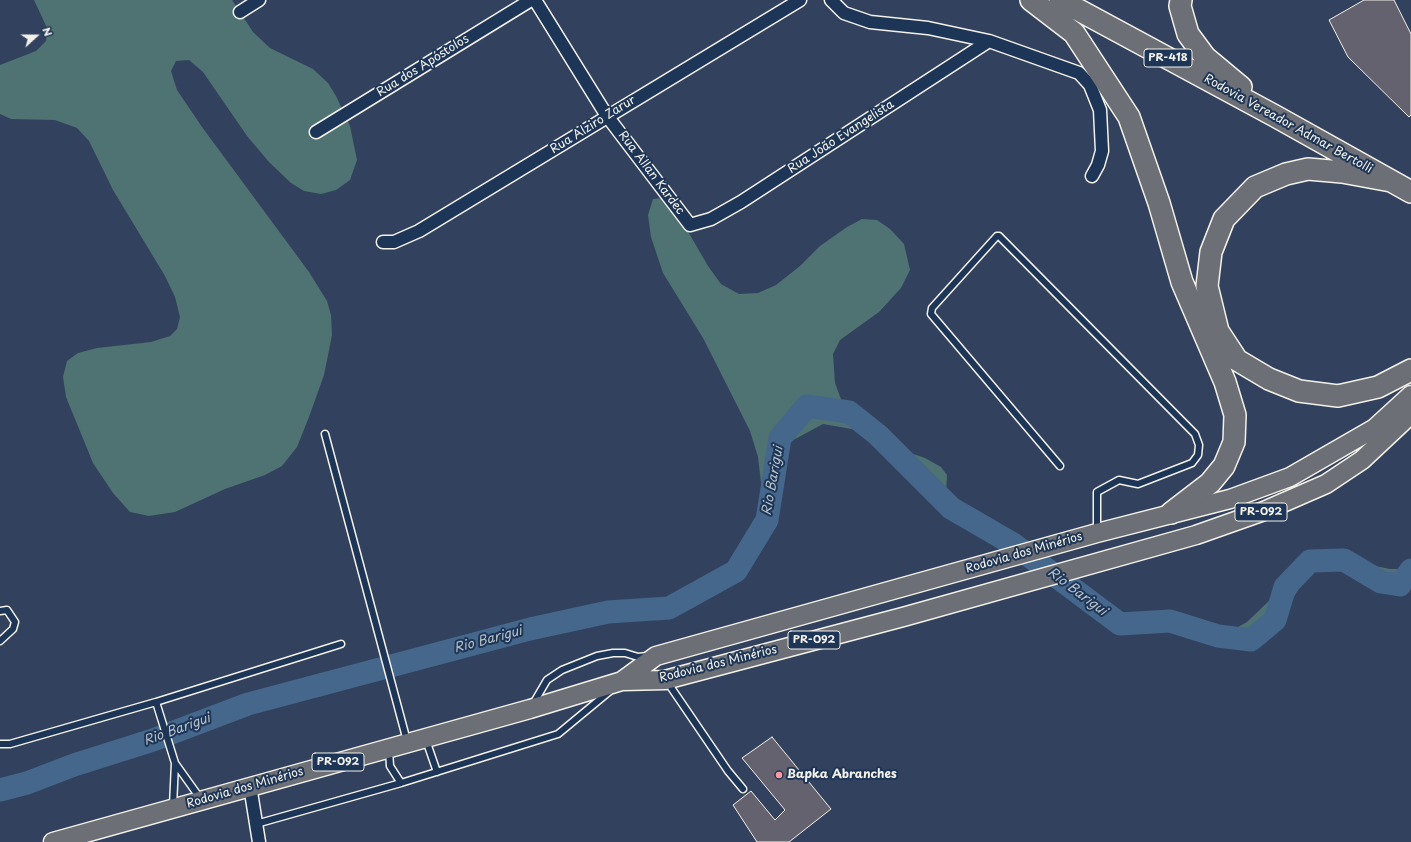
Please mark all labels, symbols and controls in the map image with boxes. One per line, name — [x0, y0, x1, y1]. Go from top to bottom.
north arrow — [16, 16, 56, 56]
text: N — [38, 24, 57, 39]
street label: Rua dos Apóstolos — [374, 32, 472, 100]
road number: PR-418 — [1144, 49, 1192, 67]
street label: Rodovia Vereador Admar Bertolli — [1201, 72, 1375, 176]
street label: Rua Alziro Zarur — [548, 93, 638, 157]
street label: Rua João Evangelista — [785, 97, 897, 177]
street label: Rua Allan Kardec — [615, 128, 687, 218]
water label: Rio Barigui — [759, 445, 787, 517]
road number: PR-092 — [1235, 503, 1287, 521]
street label: Rodovia dos Minérios — [964, 529, 1084, 577]
water label: Rio Barigui — [1044, 565, 1110, 619]
water label: Rio Barigui — [452, 623, 524, 657]
road number: PR-092 — [788, 631, 840, 649]
street label: Rodovia dos Minérios — [658, 642, 778, 686]
water label: Rio Barigui — [142, 711, 212, 749]
road number: PR-092 — [312, 753, 364, 771]
street label: Rodovia dos Minérios — [185, 764, 305, 812]
place label: Bapka Abranches — [787, 768, 897, 782]
marker: Bapka Abranches — [774, 770, 784, 780]

